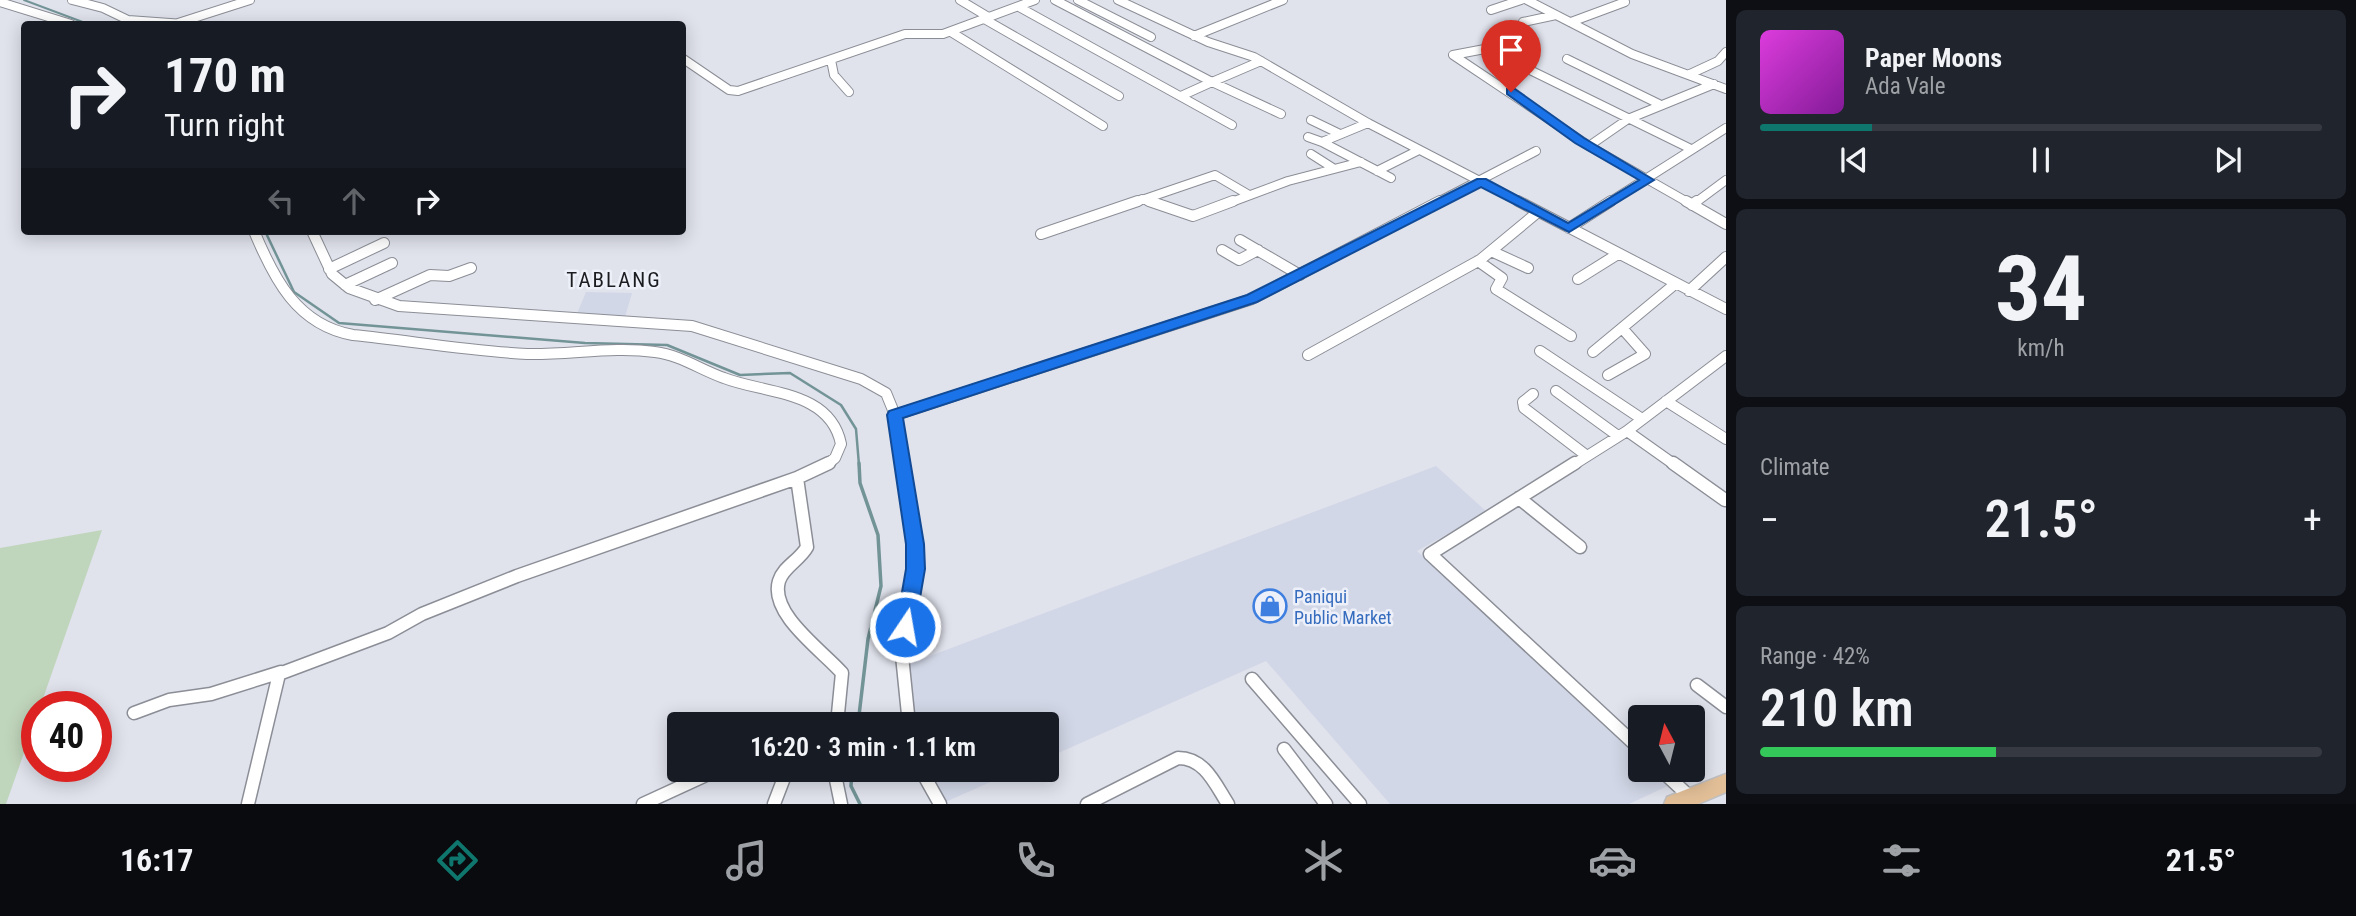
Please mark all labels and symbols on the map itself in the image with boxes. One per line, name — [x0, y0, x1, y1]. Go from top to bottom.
pin — [1481, 20, 1541, 92]
district label: TABLANG — [566, 268, 662, 292]
place label: Paniqui Public Market — [1294, 586, 1392, 628]
shop icon: Paniqui Public Market — [1251, 587, 1289, 625]
position arrow — [868, 590, 942, 664]
speed limit sign: 40 — [21, 691, 112, 782]
north arrow — [1628, 705, 1704, 782]

